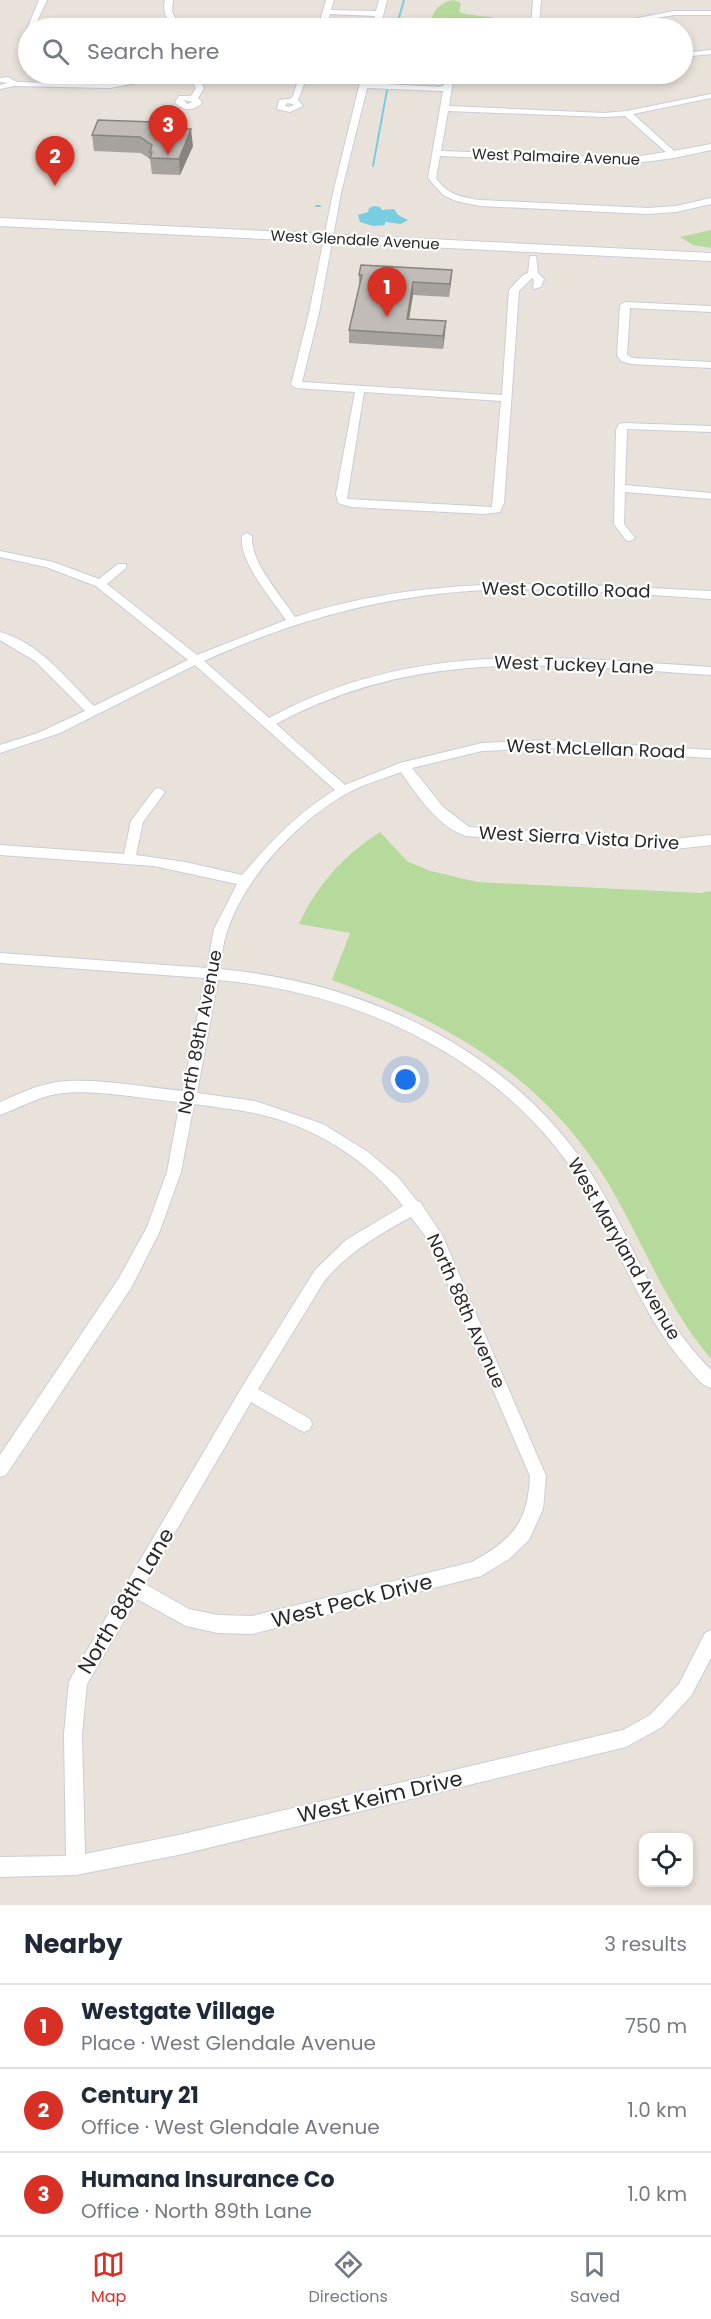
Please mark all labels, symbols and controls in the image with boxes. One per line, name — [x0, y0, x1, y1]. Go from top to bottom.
search box — [18, 18, 693, 84]
icon: search — [39, 35, 72, 68]
text: Search here — [87, 36, 220, 67]
pin: 3 — [148, 106, 188, 155]
pin: 2 — [36, 136, 74, 186]
street label: West Palmaire Avenue — [472, 143, 640, 170]
street label: West Glendale Avenue — [270, 225, 440, 254]
pin: 1 — [368, 268, 406, 317]
street label: West Ocotillo Road — [481, 576, 651, 603]
street label: West Tuckey Lane — [494, 649, 654, 680]
street label: West McLellan Road — [506, 733, 686, 764]
street label: West Sierra Vista Drive — [478, 820, 680, 855]
street label: North 89th Avenue — [171, 948, 228, 1116]
your location — [391, 1065, 420, 1094]
street label: West Maryland Avenue — [562, 1153, 687, 1344]
street label: North 88th Avenue — [421, 1229, 512, 1392]
street label: North 88th Lane — [70, 1522, 181, 1679]
street label: West Peck Drive — [268, 1567, 435, 1635]
street label: West Keim Drive — [295, 1763, 465, 1830]
map controls — [639, 1833, 693, 1887]
button: locate — [639, 1833, 693, 1887]
text: Nearby — [24, 1926, 122, 1962]
text: 3 results — [604, 1930, 687, 1958]
text: Westgate Village — [81, 1996, 275, 2027]
text: 1 — [40, 2012, 47, 2040]
text: 750 m — [625, 2012, 687, 2040]
text: Place · West Glendale Avenue — [81, 2029, 376, 2057]
text: Century 21 — [81, 2080, 199, 2111]
text: 2 — [38, 2096, 49, 2124]
text: 1.0 km — [628, 2096, 687, 2124]
text: Office · West Glendale Avenue — [81, 2113, 380, 2141]
text: Humana Insurance Co — [81, 2164, 335, 2195]
text: 3 — [37, 2180, 50, 2208]
text: 1.0 km — [628, 2180, 687, 2208]
text: Office · North 89th Lane — [81, 2197, 312, 2225]
tab: Map — [91, 2248, 126, 2309]
tab: Directions — [309, 2248, 388, 2309]
tab: Saved — [570, 2248, 620, 2309]

